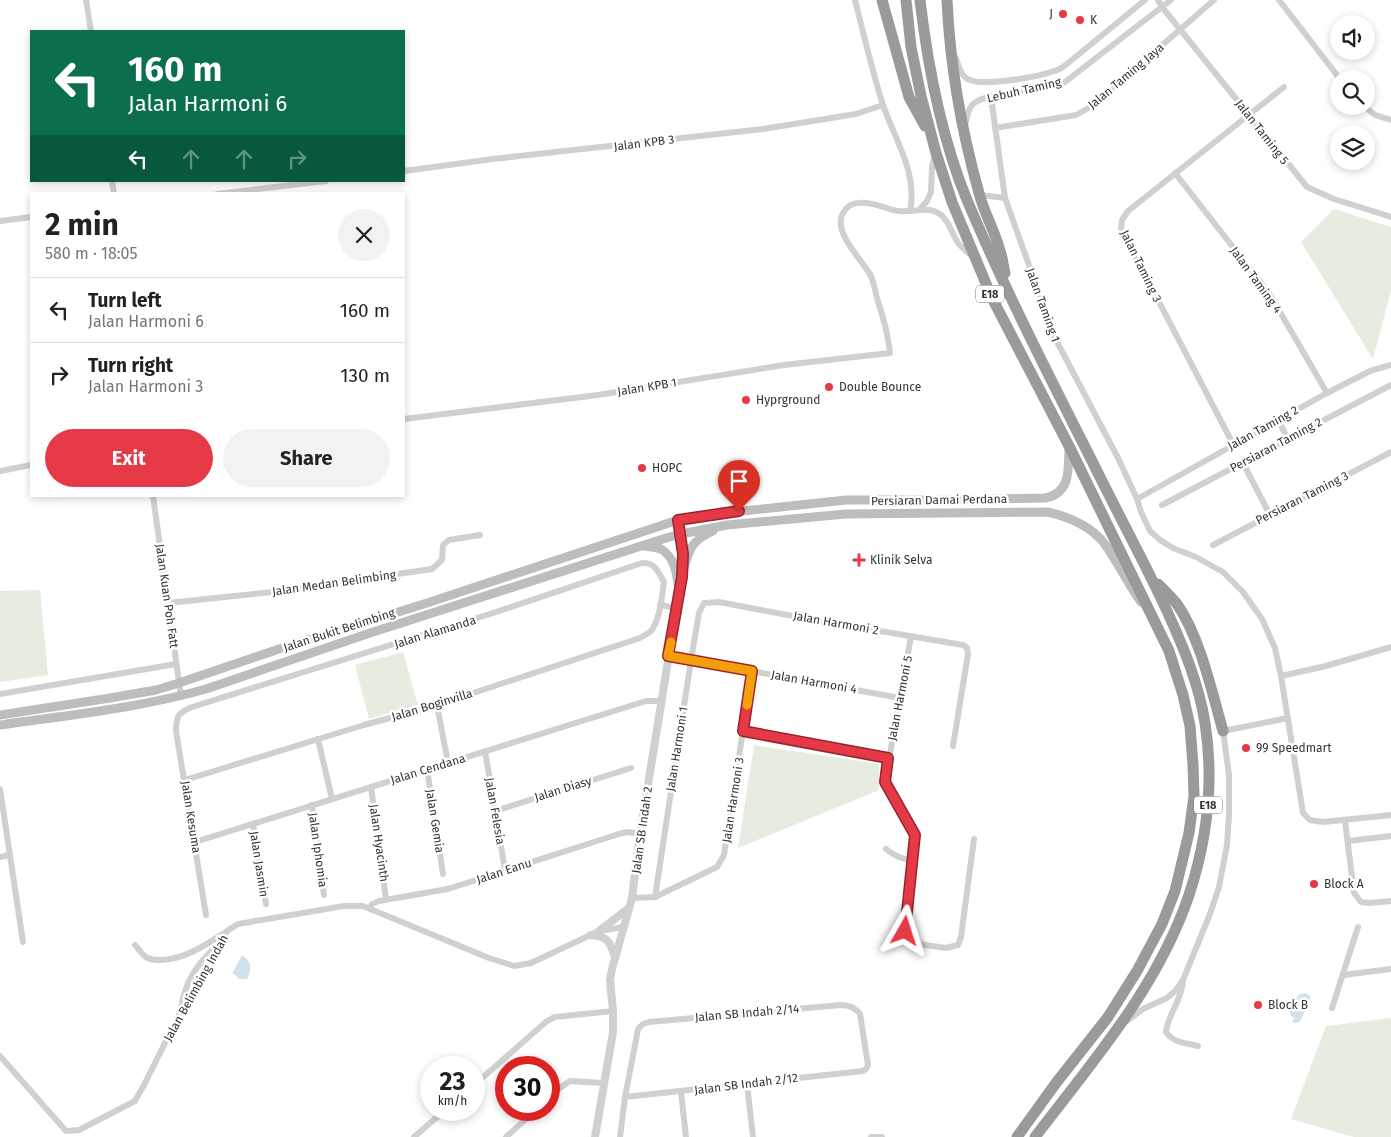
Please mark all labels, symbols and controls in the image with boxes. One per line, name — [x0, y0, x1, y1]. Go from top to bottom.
place label: J — [1049, 7, 1053, 21]
marker: J — [1057, 8, 1069, 20]
place label: K — [1090, 13, 1098, 27]
marker: K — [1074, 14, 1086, 26]
map controls — [1330, 15, 1375, 170]
button: sound — [1330, 15, 1375, 60]
street label: Jalan Taming Jaya — [1085, 40, 1167, 112]
text: 160 m — [128, 48, 222, 90]
icon: left — [45, 50, 110, 115]
button: search — [1330, 70, 1375, 115]
street label: Lebuh Taming — [986, 75, 1063, 105]
text: Jalan Harmoni 6 — [128, 90, 287, 117]
street label: Jalan Taming 5 — [1232, 97, 1292, 167]
button: layers — [1330, 125, 1375, 170]
street label: Jalan KPB 3 — [613, 132, 675, 154]
icon: left — [124, 145, 152, 173]
icon: ahead — [177, 145, 205, 173]
icon: ahead — [230, 145, 258, 173]
icon: right — [283, 145, 311, 173]
text: 2 min — [45, 207, 119, 243]
button: close — [338, 209, 390, 261]
street label: Jalan Taming 3 — [1117, 228, 1165, 304]
text: 580 m · 18:05 — [45, 244, 138, 263]
street label: Jalan Taming 4 — [1227, 244, 1285, 317]
street label: Jalan Taming 1 — [1023, 266, 1063, 344]
road number: E18 — [976, 286, 1004, 302]
text: Turn left — [88, 289, 162, 312]
icon: left — [45, 296, 73, 324]
text: 160 m — [340, 299, 390, 322]
text: Jalan Harmoni 6 — [88, 312, 204, 331]
text: Turn right — [88, 354, 173, 377]
icon: right — [45, 361, 73, 389]
text: 130 m — [340, 364, 390, 387]
street label: Jalan KPB 1 — [616, 375, 678, 399]
text: Jalan Harmoni 3 — [88, 377, 203, 396]
place label: Double Bounce — [839, 380, 921, 394]
marker: Double Bounce — [823, 381, 835, 393]
place label: Hyprground — [756, 393, 820, 407]
marker: Hyprground — [740, 394, 752, 406]
street label: Jalan Taming 2 — [1225, 403, 1301, 453]
street label: Persiaran Taming 2 — [1228, 415, 1324, 475]
button: Exit — [45, 429, 213, 487]
button: Share — [223, 429, 390, 487]
pin — [718, 460, 760, 511]
place label: HOPC — [652, 461, 682, 475]
marker: HOPC — [636, 462, 648, 474]
icon: arrive — [725, 467, 753, 495]
street label: Persiaran Taming 3 — [1253, 469, 1351, 527]
street label: Persiaran Damai Perdana — [871, 492, 1007, 508]
street label: Jalan Kuan Poh Fatt — [153, 543, 181, 650]
marker: Klinik Selva — [852, 553, 866, 567]
place label: Klinik Selva — [870, 553, 932, 567]
street label: Jalan Medan Belimbing — [271, 567, 398, 599]
street label: Jalan Bukit Belimbing — [281, 605, 397, 655]
street label: Jalan Harmoni 2 — [792, 609, 880, 637]
street label: Jalan Alamanda — [392, 613, 478, 651]
street label: Jalan Harmoni 5 — [885, 654, 915, 742]
street label: Jalan Harmoni 4 — [770, 668, 859, 697]
street label: Jalan Boginvilla — [390, 686, 474, 724]
street label: Jalan Harmoni 1 — [663, 706, 691, 792]
place label: 99 Speedmart — [1256, 741, 1332, 755]
marker: 99 Speedmart — [1240, 742, 1252, 754]
street label: Jalan Cendana — [389, 751, 467, 787]
street label: Jalan Harmoni 3 — [719, 756, 747, 844]
street label: Jalan Diasy — [533, 774, 593, 804]
street label: Jalan Felesia — [482, 776, 508, 846]
street label: Jalan Kesuma — [178, 780, 204, 854]
street label: Jalan SB Indah 2 — [629, 786, 655, 874]
street label: Jalan Gemia — [423, 788, 447, 854]
road number: E18 — [1194, 796, 1222, 814]
street label: Jalan Hyacinth — [367, 803, 391, 883]
street label: Jalan Iphomia — [306, 812, 330, 888]
street label: Jalan Jasmin — [247, 830, 271, 898]
street label: Jalan Eanu — [475, 856, 533, 886]
place label: Block A — [1324, 877, 1364, 891]
marker: Block A — [1308, 878, 1320, 890]
position arrow — [878, 904, 930, 956]
street label: Jalan Belimbing Indah — [161, 932, 231, 1044]
place label: Block B — [1268, 998, 1308, 1012]
marker: Block B — [1252, 999, 1264, 1011]
street label: Jalan SB Indah 2/14 — [694, 1001, 800, 1025]
speed limit sign: 30 — [495, 1056, 560, 1121]
text: 23 — [440, 1067, 465, 1097]
street label: Jalan SB Indah 2/12 — [693, 1071, 799, 1097]
text: km/h — [438, 1094, 467, 1108]

